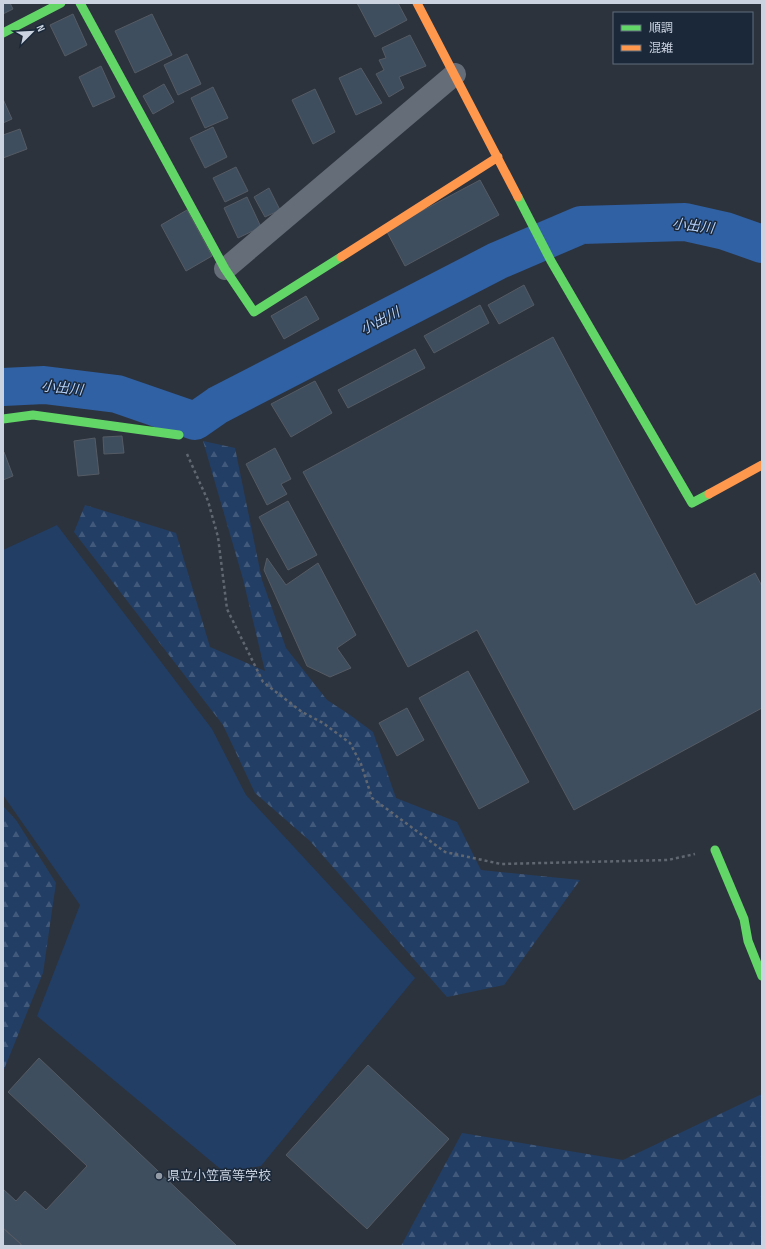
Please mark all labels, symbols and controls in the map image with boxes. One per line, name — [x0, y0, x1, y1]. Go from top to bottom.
north arrow — [12, 12, 52, 52]
legend — [613, 12, 753, 64]
text: 順調 — [649, 21, 673, 36]
text: N — [34, 23, 48, 34]
text: 混雑 — [649, 41, 673, 56]
water label: 小出川 — [671, 215, 717, 237]
water label: 小出川 — [357, 303, 404, 338]
water label: 小出川 — [40, 377, 86, 399]
place label: 県立小笠高等学校 — [167, 1168, 271, 1184]
marker: 県立小笠高等学校 — [154, 1171, 164, 1181]

